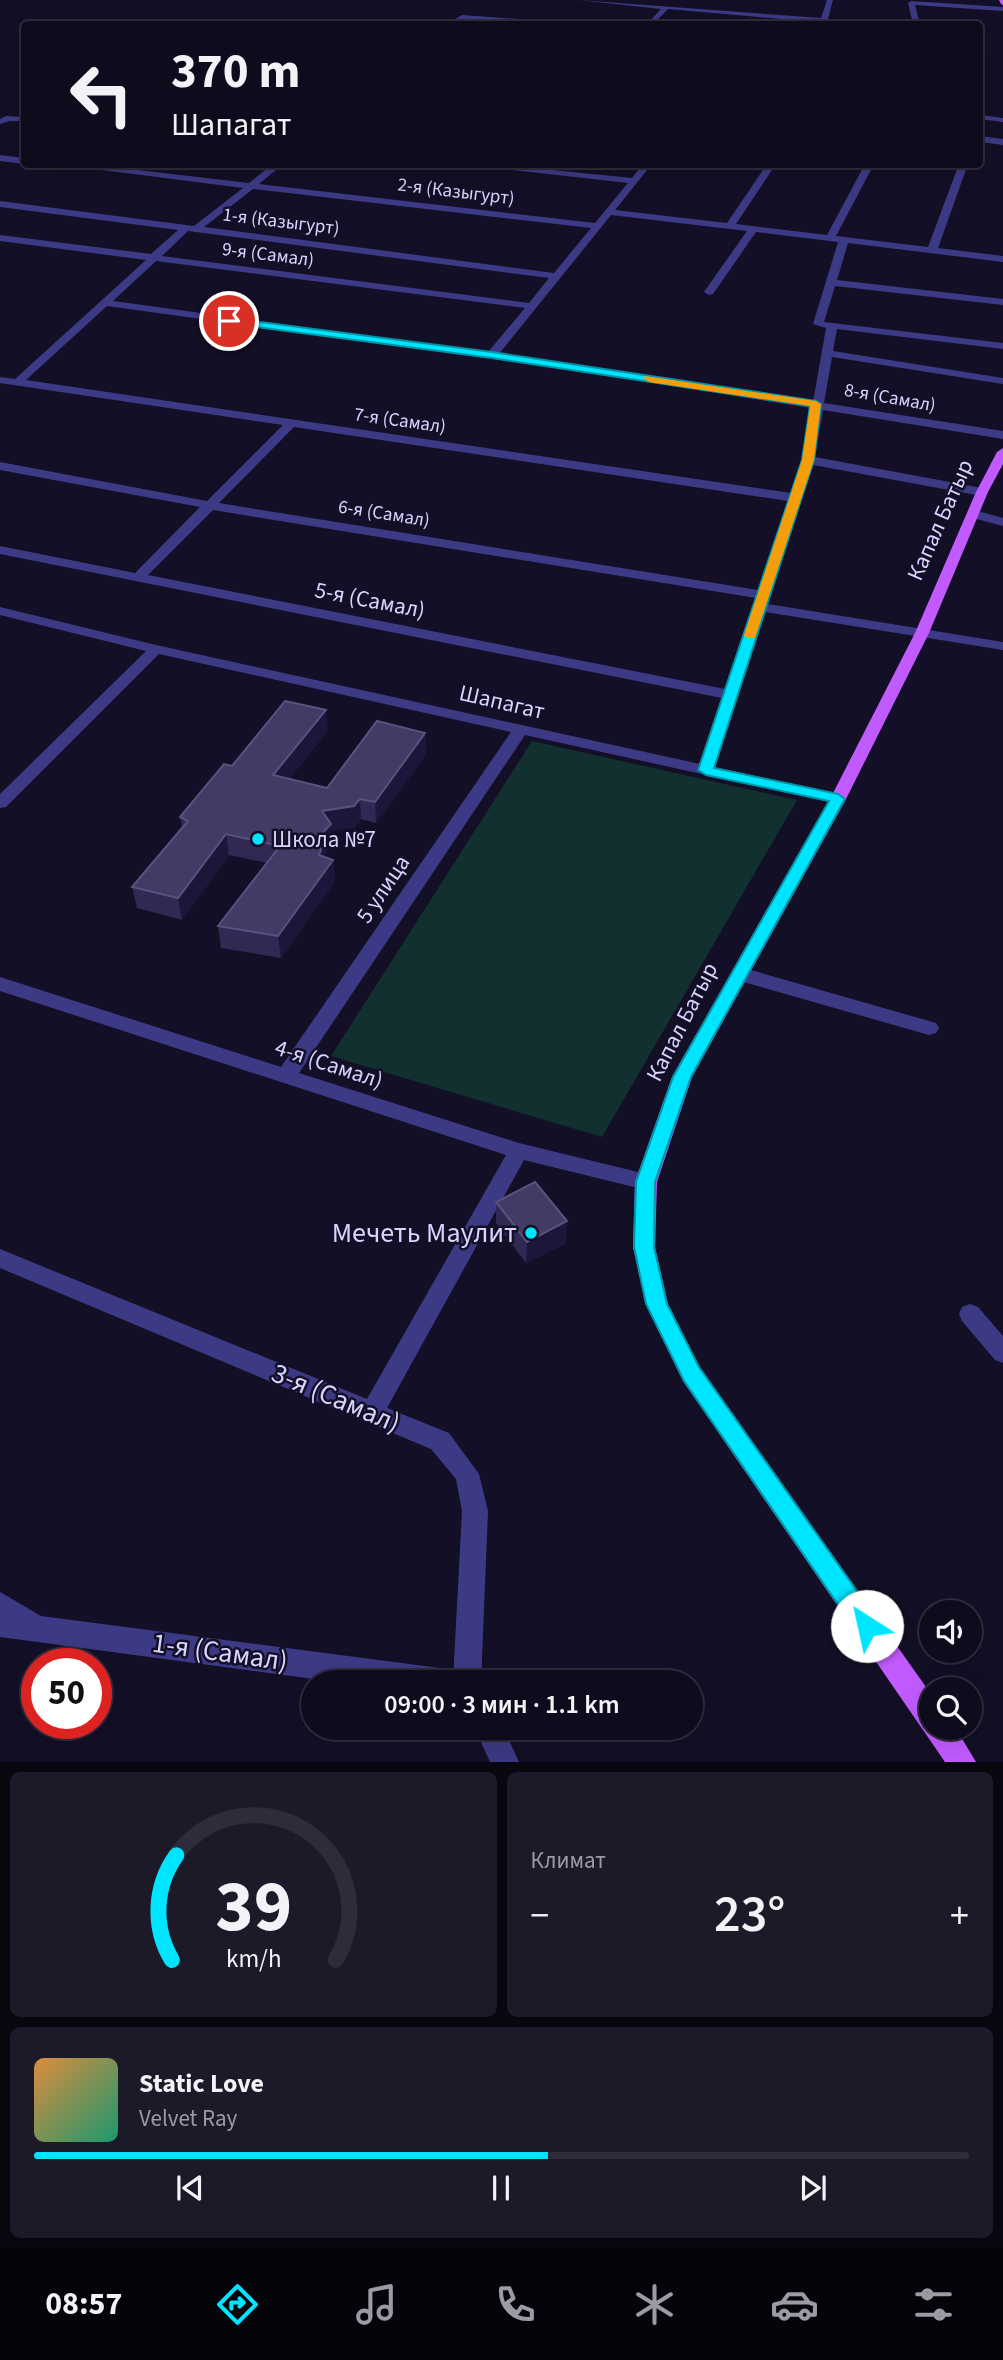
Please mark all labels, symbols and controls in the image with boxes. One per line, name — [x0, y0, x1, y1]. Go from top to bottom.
text: 370 m — [171, 37, 300, 107]
icon: left — [56, 49, 147, 140]
text: Шапагат — [171, 102, 292, 148]
street label: 2-я (Казыгурт) — [396, 171, 516, 213]
street label: 1-я (Казыгурт) — [221, 201, 341, 243]
street label: 9-я (Самал) — [221, 236, 315, 274]
pin — [199, 291, 259, 351]
icon: arrive — [210, 302, 248, 340]
street label: 8-я (Самал) — [842, 377, 938, 419]
street label: 7-я (Самал) — [352, 401, 448, 441]
street label: Капал Батыр — [899, 454, 981, 586]
street label: 6-я (Самал) — [336, 493, 432, 535]
street label: 5-я (Самал) — [312, 573, 428, 627]
street label: Шапагат — [456, 676, 548, 728]
place label: Школа №7 — [272, 823, 376, 856]
marker: Школа №7 — [250, 831, 266, 847]
street label: 5 улица — [348, 848, 418, 930]
street label: Капал Батыр — [638, 957, 726, 1087]
street label: 4-я (Самал) — [271, 1031, 387, 1097]
place label: Мечеть Маулит — [332, 1213, 517, 1253]
marker: Мечеть Маулит — [523, 1225, 539, 1241]
street label: 3-я (Самал) — [266, 1353, 406, 1443]
position arrow — [830, 1589, 904, 1663]
map controls — [919, 1600, 982, 1740]
button: sound — [919, 1600, 982, 1663]
street label: 1-я (Самал) — [150, 1623, 290, 1681]
speed limit sign: 50 — [21, 1648, 112, 1739]
button: search — [919, 1677, 982, 1740]
text: 09:00 · 3 мин · 1.1 km — [384, 1686, 620, 1723]
text: Климат — [531, 1844, 606, 1877]
text: 39 — [215, 1856, 292, 1960]
text: 23° — [714, 1878, 785, 1952]
text: − — [531, 1889, 549, 1943]
text: + — [950, 1889, 969, 1943]
text: km/h — [226, 1941, 281, 1977]
text: Static Love — [139, 2065, 264, 2102]
text: Velvet Ray — [139, 2102, 237, 2135]
icon: previous — [171, 2169, 209, 2207]
icon: pause — [482, 2169, 520, 2207]
icon: next — [794, 2169, 832, 2207]
icon: directions — [213, 2280, 262, 2329]
icon: music — [352, 2280, 401, 2329]
icon: phone — [491, 2280, 540, 2329]
icon: climate — [630, 2280, 679, 2329]
icon: car — [770, 2280, 819, 2329]
icon: filters — [909, 2280, 958, 2329]
text: 08:57 — [45, 2281, 122, 2327]

